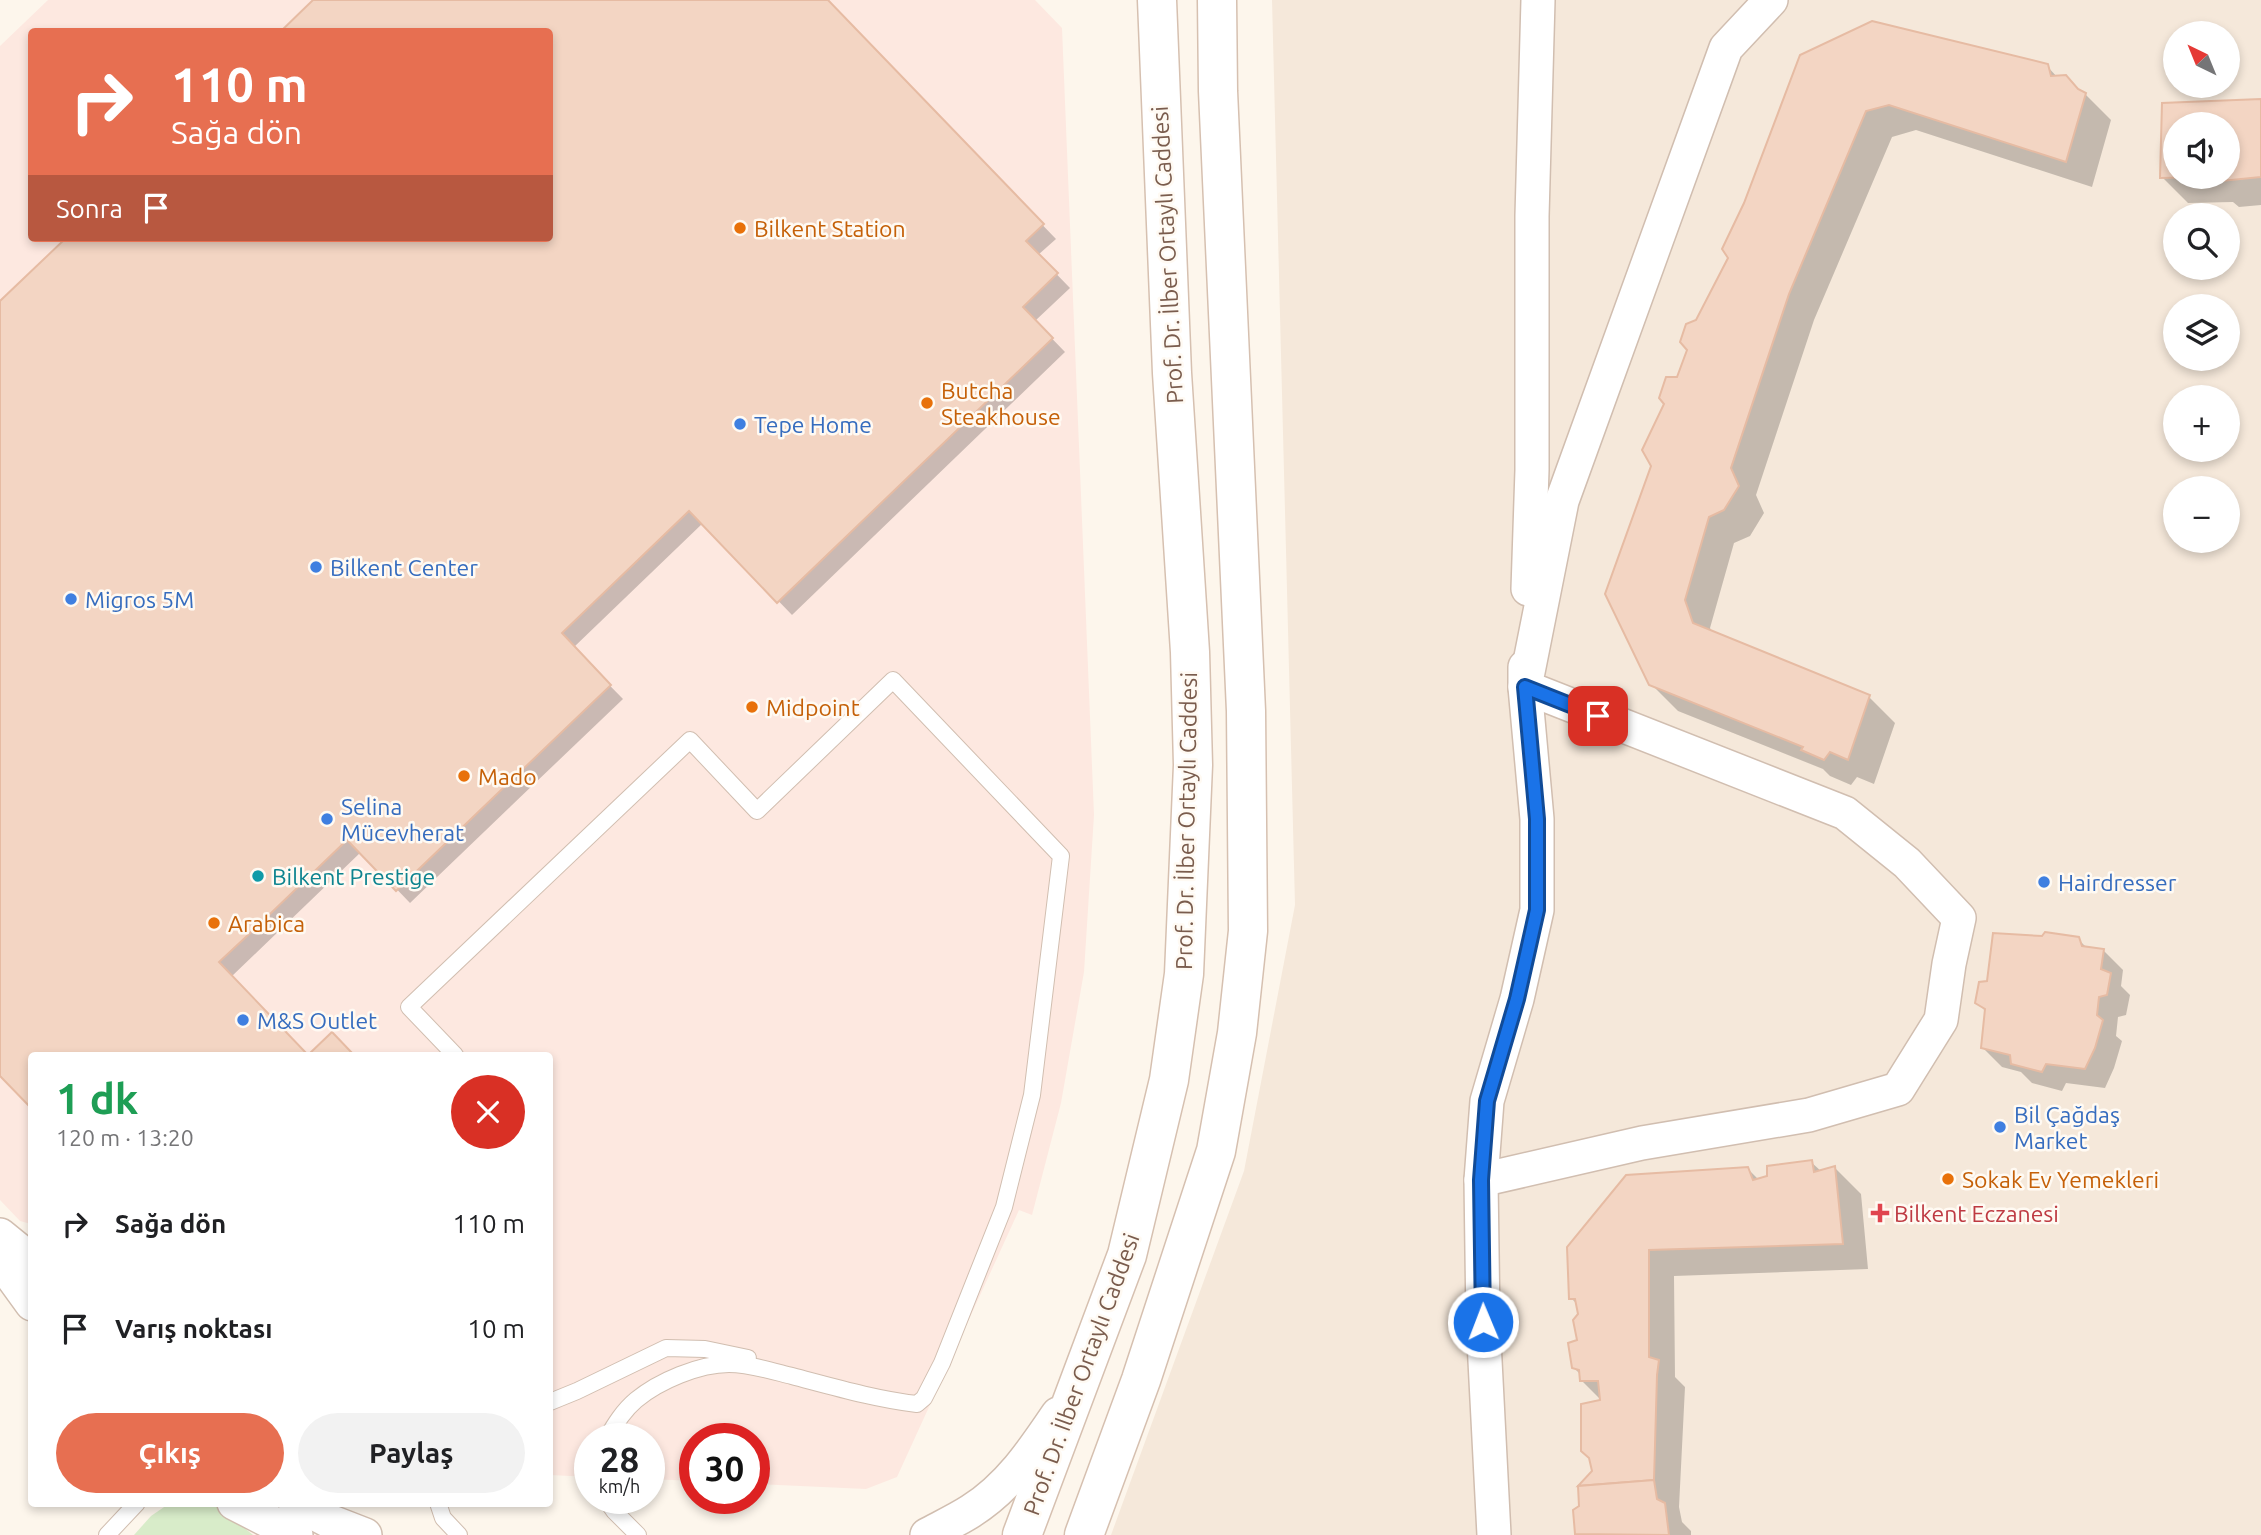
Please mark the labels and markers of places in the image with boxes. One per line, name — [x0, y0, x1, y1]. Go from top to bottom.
place label: Bilkent Station — [754, 216, 906, 241]
marker: Bilkent Station — [732, 220, 748, 236]
place label: Butcha Steakhouse — [941, 378, 1061, 429]
marker: Butcha Steakhouse — [919, 395, 935, 411]
place label: Tepe Home — [754, 412, 872, 437]
marker: Tepe Home — [732, 416, 748, 432]
place label: Bilkent Center — [330, 555, 478, 580]
marker: Bilkent Center — [308, 559, 324, 575]
place label: Migros 5M — [85, 587, 194, 612]
marker: Migros 5M — [63, 591, 79, 607]
pin — [1568, 686, 1628, 746]
place label: Midpoint — [766, 695, 860, 720]
marker: Midpoint — [744, 699, 760, 715]
place label: Mado — [478, 764, 537, 789]
marker: Mado — [456, 768, 472, 784]
place label: Selina Mücevherat — [341, 794, 464, 845]
marker: Selina Mücevherat — [319, 811, 335, 827]
place label: Bilkent Prestige — [272, 864, 435, 889]
marker: Bilkent Prestige — [250, 868, 266, 884]
place label: Hairdresser — [2058, 870, 2177, 895]
marker: Hairdresser — [2036, 874, 2052, 890]
place label: Arabica — [228, 911, 305, 936]
marker: Arabica — [206, 915, 222, 931]
place label: M&S Outlet — [257, 1008, 377, 1033]
marker: M&S Outlet — [235, 1012, 251, 1028]
place label: Bil Çağdaş Market — [2014, 1102, 2120, 1153]
marker: Bil Çağdaş Market — [1992, 1119, 2008, 1135]
place label: Sokak Ev Yemekleri — [1962, 1167, 2159, 1192]
marker: Sokak Ev Yemekleri — [1940, 1171, 1956, 1187]
place label: Bilkent Eczanesi — [1894, 1201, 2059, 1226]
marker: Bilkent Eczanesi — [1872, 1205, 1888, 1221]

